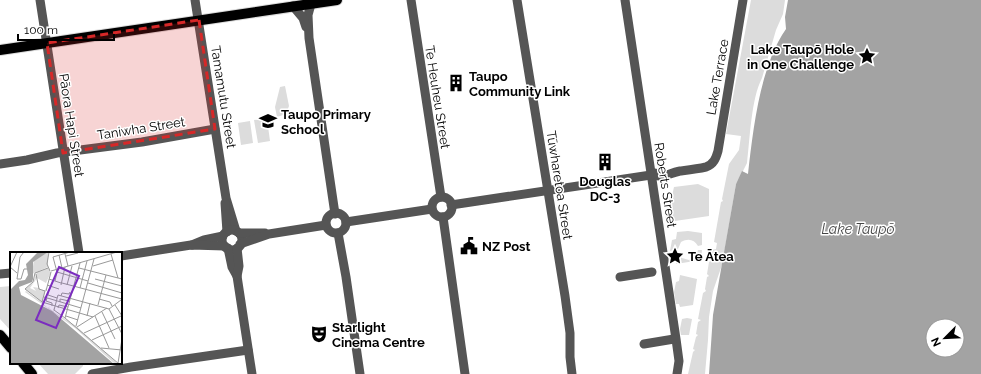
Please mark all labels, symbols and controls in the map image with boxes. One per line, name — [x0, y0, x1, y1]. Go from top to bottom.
scale bar — [18, 16, 114, 42]
text: 100 m — [24, 23, 58, 37]
street label: Lake Terrace — [703, 38, 732, 116]
place label: Lake Taupō Hole in One Challenge — [747, 42, 854, 72]
street label: Te Heuheu Street — [422, 44, 453, 151]
street label: Tamamutu Street — [208, 45, 239, 150]
place icon: Lake Taupō Hole in One Challenge — [857, 46, 877, 66]
place label: Taupo Community Link — [469, 69, 571, 99]
street label: Pāora Hapi Street — [56, 72, 87, 179]
building icon: Taupo Community Link — [446, 73, 466, 93]
place label: Taupo Primary School — [281, 107, 371, 137]
school or university icon: Taupo Primary School — [258, 111, 278, 131]
street label: Taniwha Street — [96, 114, 187, 143]
street label: Tūwharetoa Street — [543, 130, 576, 241]
street label: Roberts Street — [651, 141, 680, 229]
building icon: Douglas DC-3 — [595, 152, 615, 172]
place label: Douglas DC-3 — [579, 174, 631, 204]
water label: Lake Taupō — [821, 221, 895, 237]
public building icon: NZ Post — [459, 236, 479, 256]
place label: NZ Post — [482, 239, 530, 254]
place icon: Te Ātea — [665, 246, 685, 266]
place label: Te Ātea — [688, 249, 734, 264]
inset map — [10, 252, 122, 364]
north arrow — [925, 318, 965, 358]
place label: Starlight Cinema Centre — [332, 320, 425, 350]
theatre icon: Starlight Cinema Centre — [309, 324, 329, 344]
text: N — [929, 335, 944, 348]

